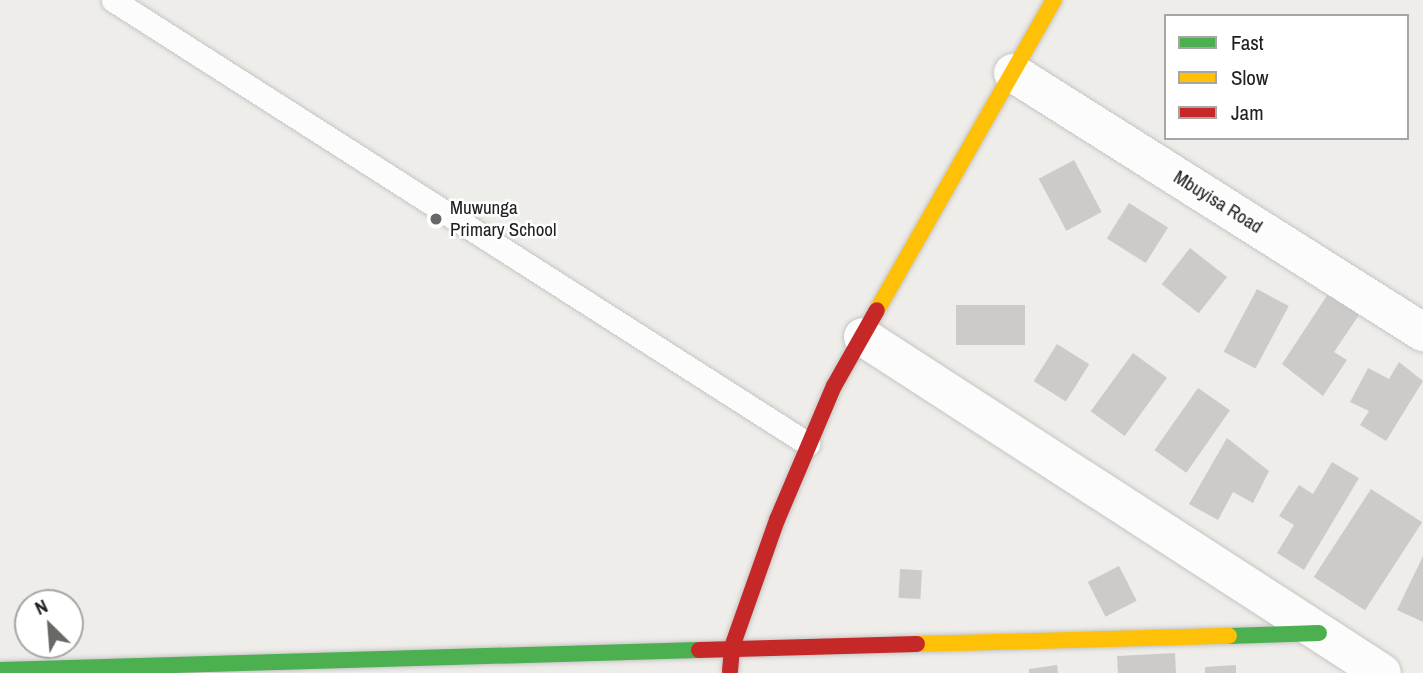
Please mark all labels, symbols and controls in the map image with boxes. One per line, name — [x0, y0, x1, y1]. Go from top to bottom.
legend — [1164, 14, 1409, 140]
text: Fast — [1231, 28, 1264, 57]
text: Slow — [1231, 63, 1268, 92]
text: Jam — [1231, 98, 1264, 127]
street label: Mbuyisa Road — [1169, 166, 1267, 238]
place label: Muwunga Primary School — [450, 197, 556, 241]
marker: Muwunga Primary School — [428, 211, 444, 227]
north arrow — [14, 589, 84, 659]
text: N — [30, 593, 52, 621]

